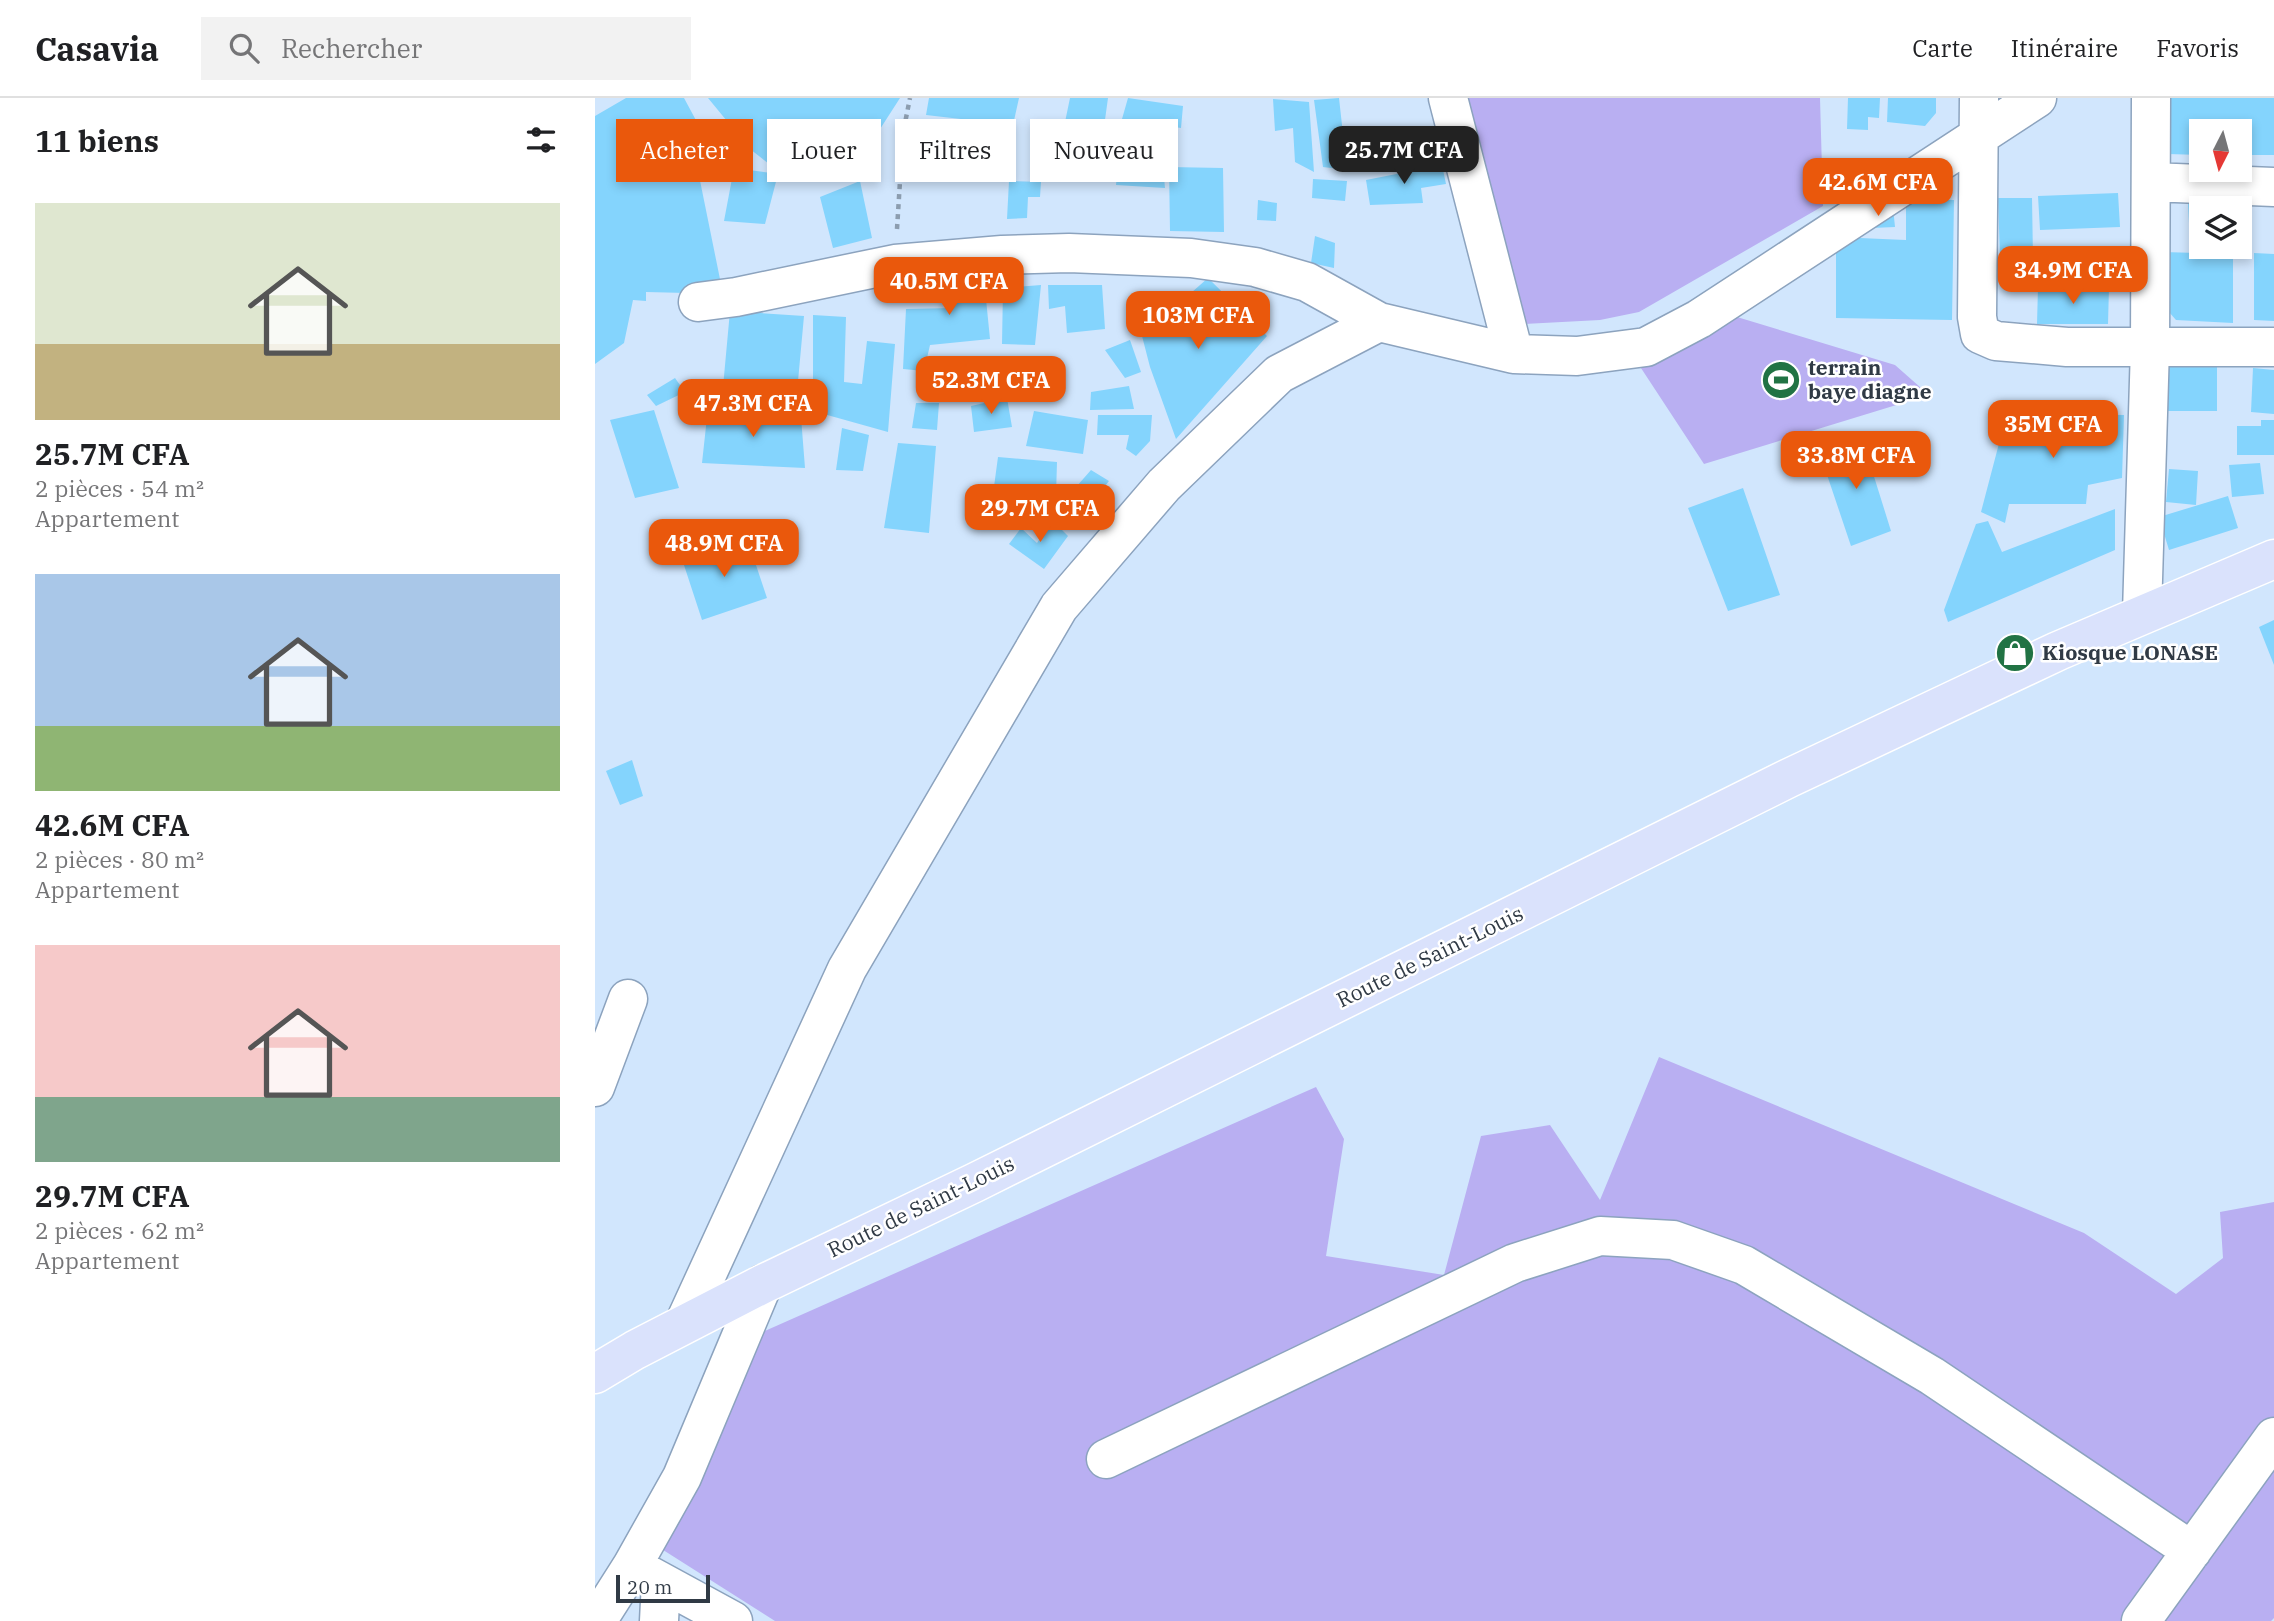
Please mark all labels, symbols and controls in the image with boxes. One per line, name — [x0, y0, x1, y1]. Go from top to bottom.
search box — [201, 17, 691, 80]
text: Casavia — [35, 27, 159, 70]
icon: search — [225, 29, 263, 67]
text: Rechercher — [281, 31, 422, 65]
text: Carte — [1912, 32, 1973, 64]
text: Itinéraire — [2011, 32, 2118, 64]
text: Favoris — [2156, 32, 2239, 64]
chip: Acheter — [616, 119, 753, 182]
chip: Louer — [767, 119, 881, 182]
chip: Filtres — [895, 119, 1016, 182]
chip: Nouveau — [1030, 119, 1178, 182]
north arrow — [2189, 119, 2252, 182]
map controls — [2189, 119, 2252, 259]
text: 11 biens — [35, 121, 159, 160]
icon: filters — [522, 121, 560, 159]
pin: 25.7M CFA — [1324, 126, 1484, 186]
text: 25.7M CFA — [1345, 134, 1463, 164]
pin: 42.6M CFA — [1798, 158, 1958, 218]
text: 42.6M CFA — [1819, 166, 1937, 196]
button: layers — [2189, 196, 2252, 259]
pin: 34.9M CFA — [1993, 246, 2153, 306]
icon: home — [235, 248, 361, 374]
text: 34.9M CFA — [2014, 254, 2132, 284]
pin: 40.5M CFA — [869, 258, 1029, 317]
text: 40.5M CFA — [890, 265, 1008, 295]
pin: 103M CFA — [1126, 292, 1270, 351]
text: 103M CFA — [1142, 299, 1254, 329]
place label: terrain baye diagne — [1808, 353, 1932, 405]
pin: 52.3M CFA — [911, 356, 1071, 416]
sports icon: terrain baye diagne — [1760, 359, 1802, 401]
text: 52.3M CFA — [932, 364, 1050, 394]
pin: 47.3M CFA — [673, 380, 833, 439]
text: 47.3M CFA — [694, 387, 812, 417]
pin: 35M CFA — [1988, 400, 2118, 460]
text: 35M CFA — [2004, 408, 2102, 438]
pin: 33.8M CFA — [1776, 432, 1936, 491]
text: 25.7M CFA — [35, 434, 189, 473]
text: 33.8M CFA — [1797, 439, 1915, 469]
text: 2 pièces · 54 m² — [35, 473, 204, 503]
pin: 29.7M CFA — [960, 484, 1120, 544]
text: 29.7M CFA — [981, 492, 1099, 522]
text: Appartement — [35, 503, 179, 533]
pin: 48.9M CFA — [644, 519, 804, 579]
text: 48.9M CFA — [665, 527, 783, 557]
icon: home — [235, 619, 361, 745]
shop icon: Kiosque LONASE — [1994, 632, 2036, 674]
place label: Kiosque LONASE — [2042, 638, 2218, 666]
text: 42.6M CFA — [35, 805, 189, 844]
text: 2 pièces · 80 m² — [35, 844, 204, 874]
text: Appartement — [35, 874, 179, 904]
street label: Route de Saint-Louis — [1332, 899, 1528, 1013]
icon: home — [235, 990, 361, 1116]
street label: Route de Saint-Louis — [823, 1149, 1019, 1263]
text: 29.7M CFA — [35, 1176, 189, 1215]
text: 2 pièces · 62 m² — [35, 1215, 204, 1245]
text: Appartement — [35, 1245, 179, 1275]
scale bar — [616, 1572, 711, 1604]
text: 20 m — [627, 1575, 672, 1599]

